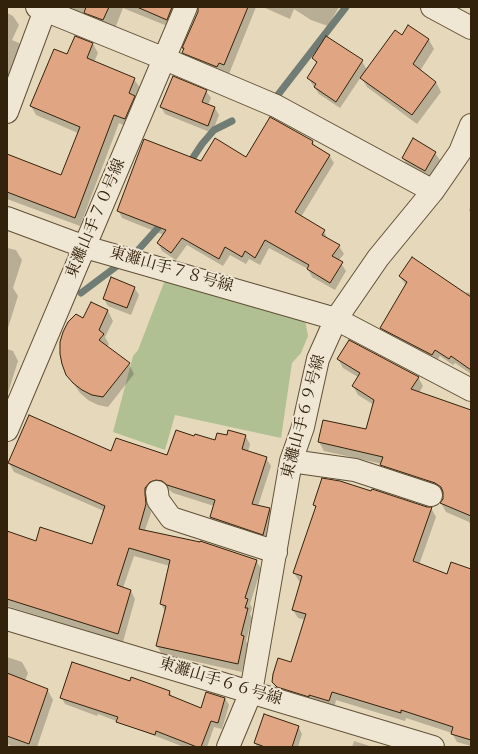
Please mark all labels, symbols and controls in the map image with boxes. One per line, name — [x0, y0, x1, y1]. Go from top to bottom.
street label: 東灘山手７０号線 — [63, 156, 131, 282]
street label: 東灘山手７８号線 — [107, 244, 235, 298]
street label: 東灘山手６９号線 — [279, 353, 331, 481]
street label: 東灘山手６６号線 — [156, 655, 284, 711]

